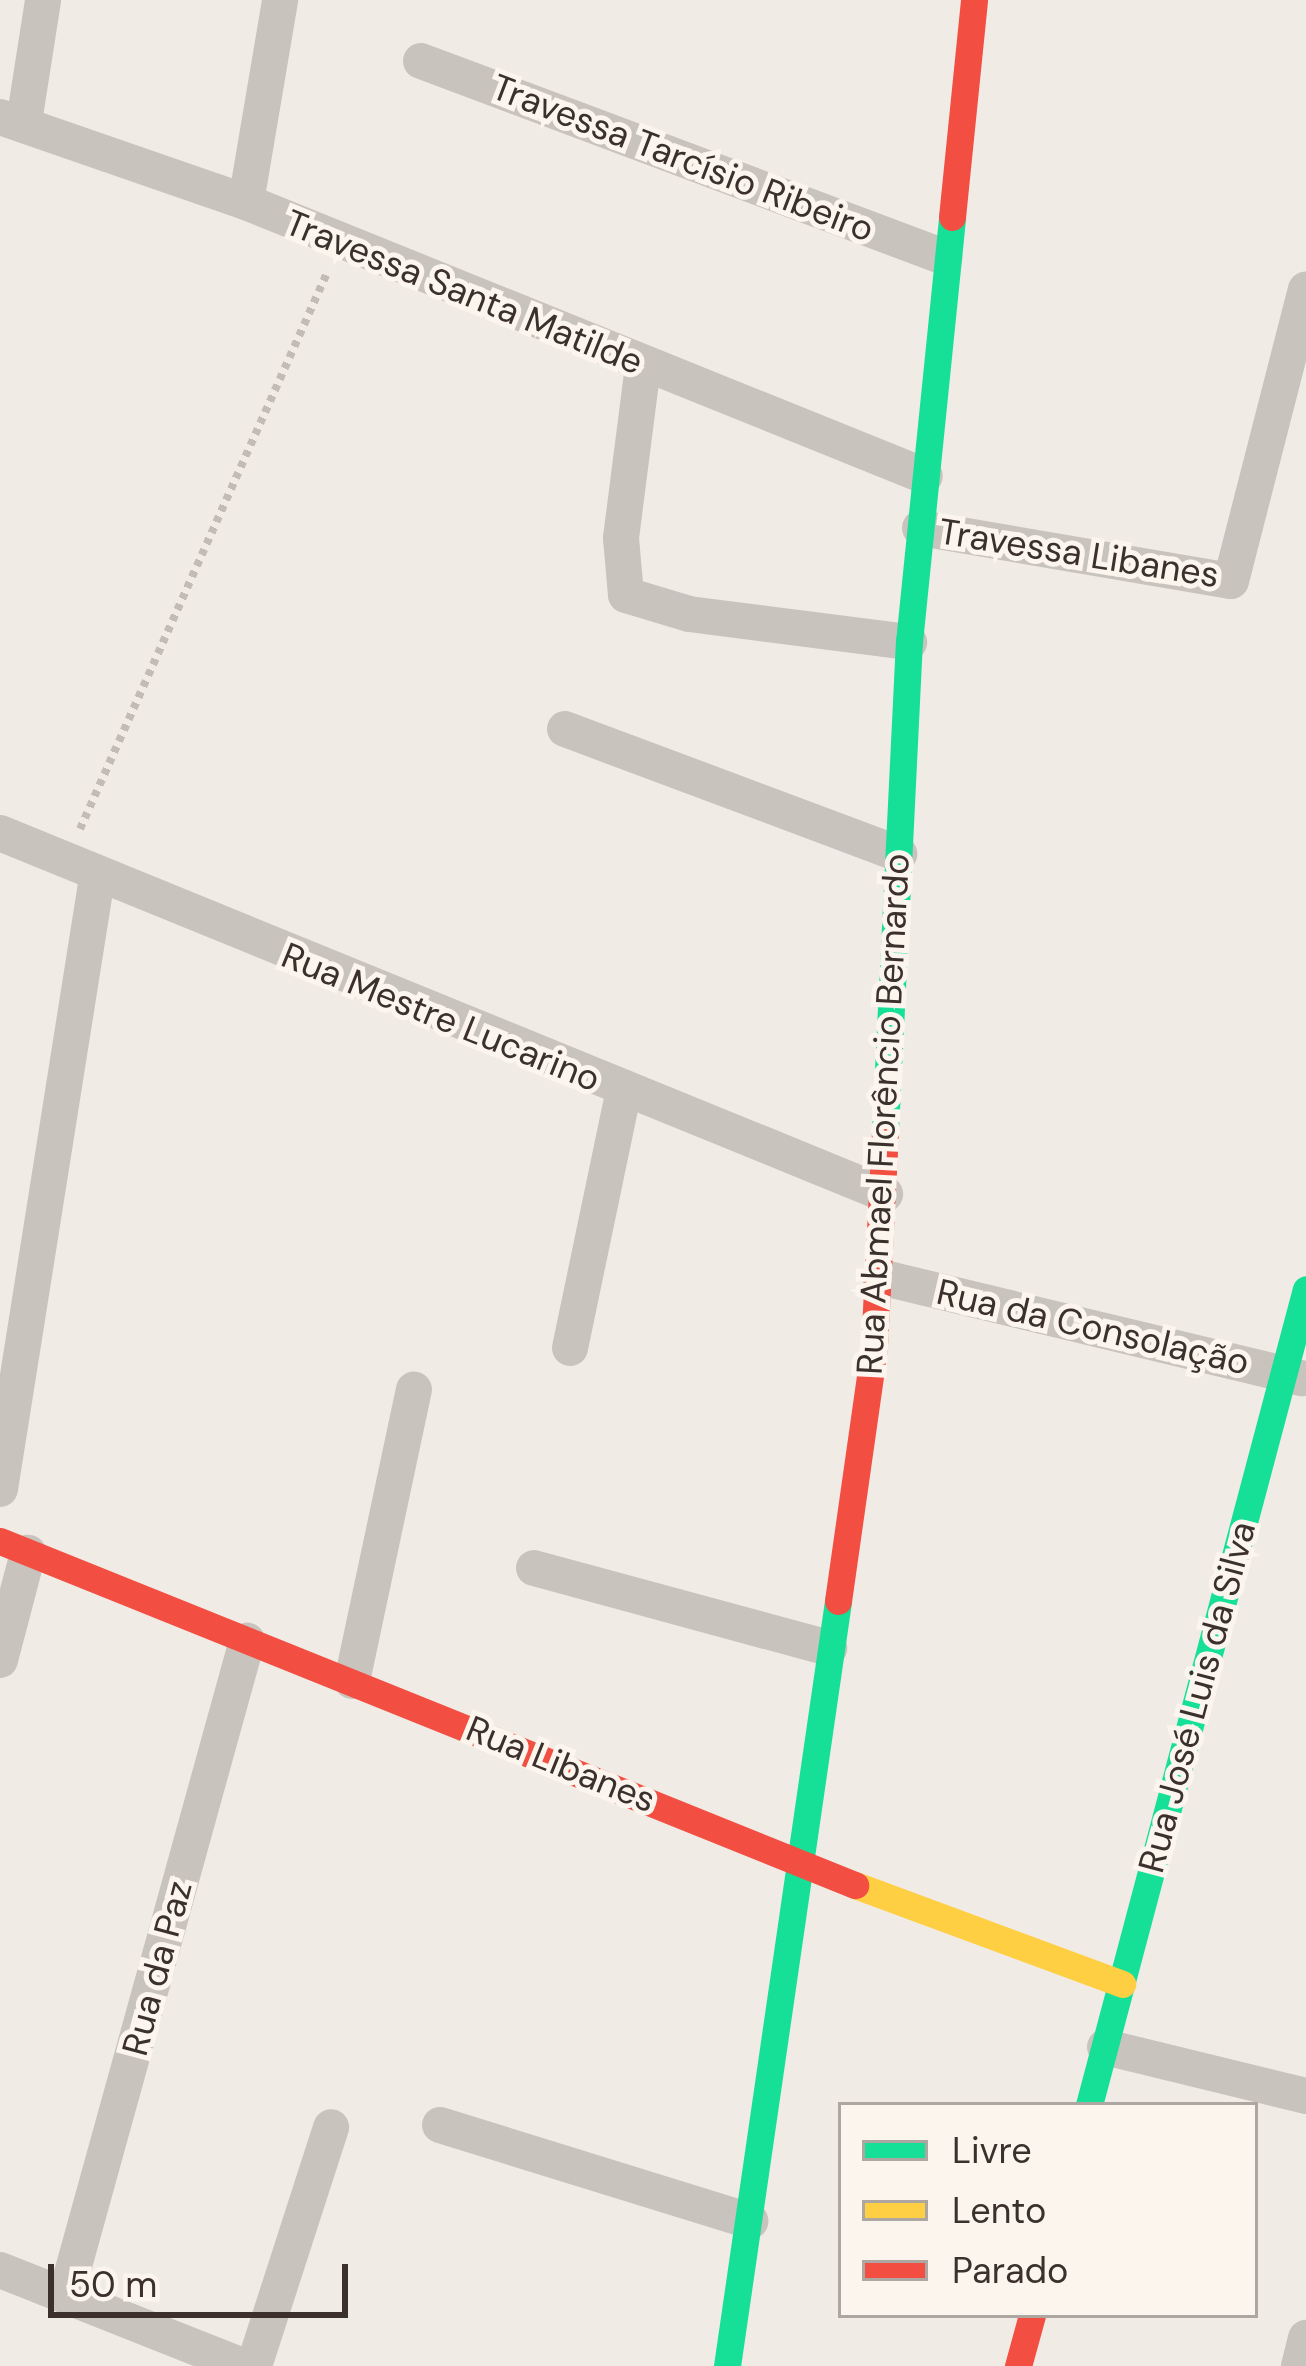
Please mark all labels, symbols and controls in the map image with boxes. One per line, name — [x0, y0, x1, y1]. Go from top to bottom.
street label: Travessa Tarcísio Ribeiro — [486, 65, 880, 251]
street label: Travessa Santa Matilde — [279, 200, 649, 384]
street label: Travessa Libanes — [936, 510, 1222, 596]
street label: Rua Abmael Florêncio Bernardo — [848, 852, 918, 1376]
street label: Rua Mestre Lucarino — [275, 933, 607, 1101]
street label: Rua da Consolação — [933, 1270, 1253, 1384]
street label: Rua José Luis da Silva — [1129, 1517, 1265, 1877]
street label: Rua Libanes — [460, 1706, 662, 1822]
street label: Rua da Paz — [113, 1876, 201, 2060]
legend — [838, 2102, 1258, 2318]
text: Livre — [952, 2127, 1032, 2174]
text: Lento — [952, 2187, 1046, 2234]
scale bar — [54, 2240, 354, 2314]
text: Parado — [952, 2247, 1068, 2294]
text: 50 m — [69, 2261, 157, 2308]

